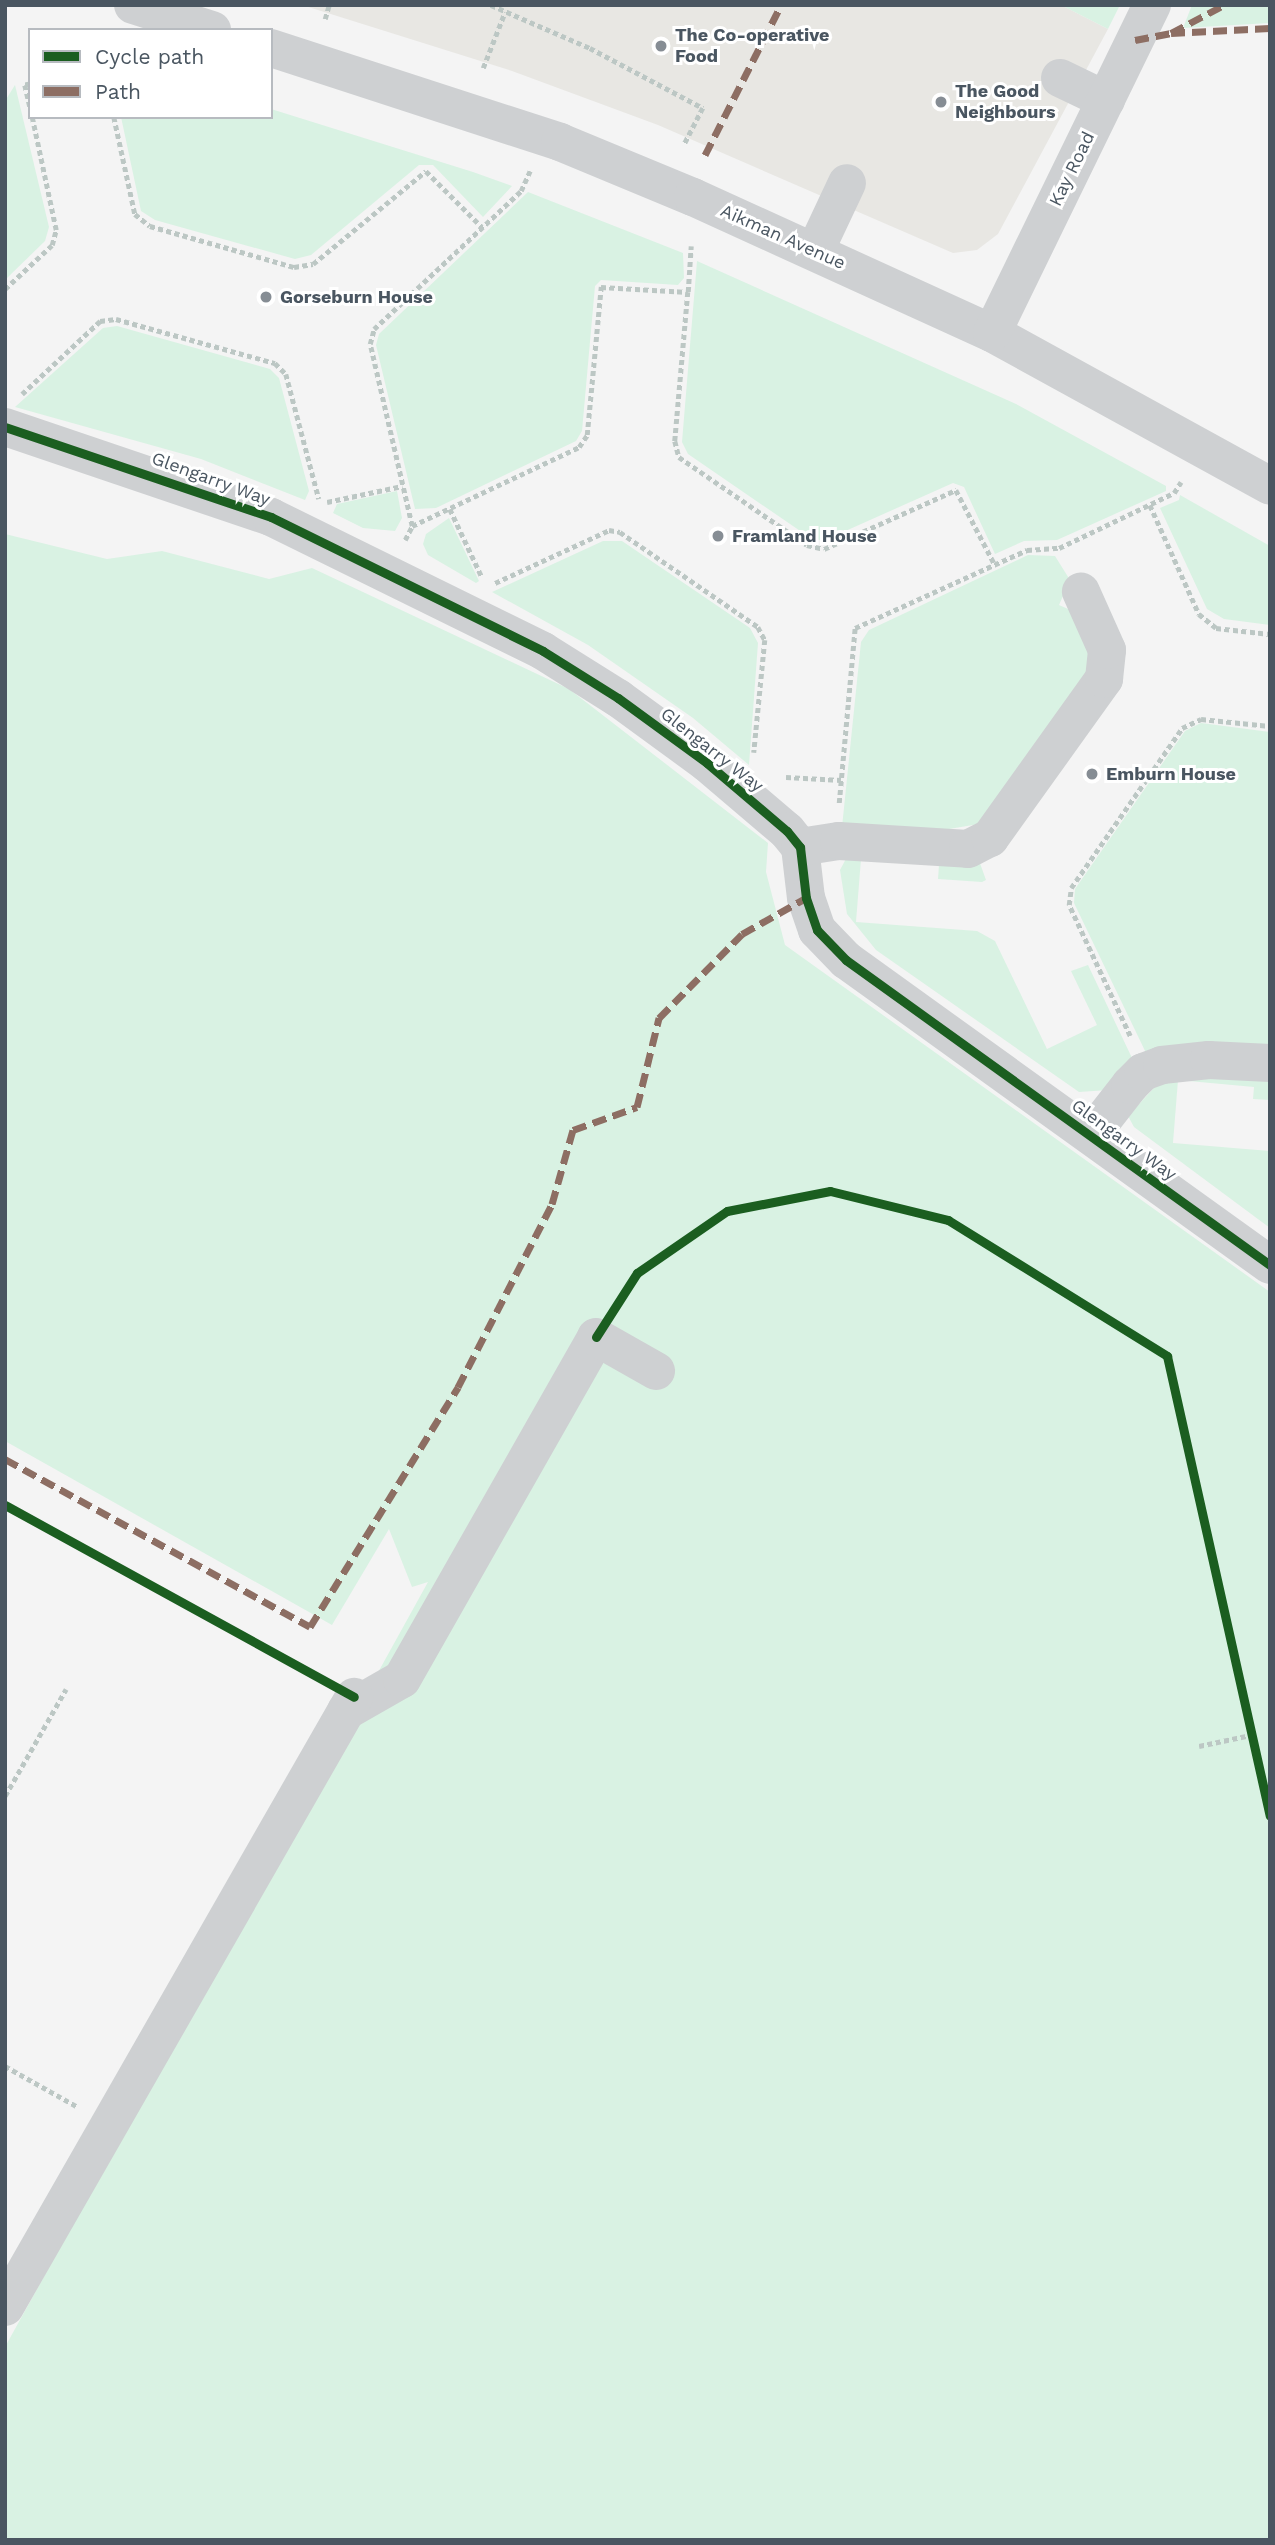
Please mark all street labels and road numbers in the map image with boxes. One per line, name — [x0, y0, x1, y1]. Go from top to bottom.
street label: Kay Road — [1045, 128, 1099, 210]
street label: Aikman Avenue — [717, 200, 849, 274]
street label: Glengarry Way — [148, 447, 274, 511]
street label: Glengarry Way — [656, 703, 768, 797]
street label: Glengarry Way — [1067, 1094, 1181, 1186]

